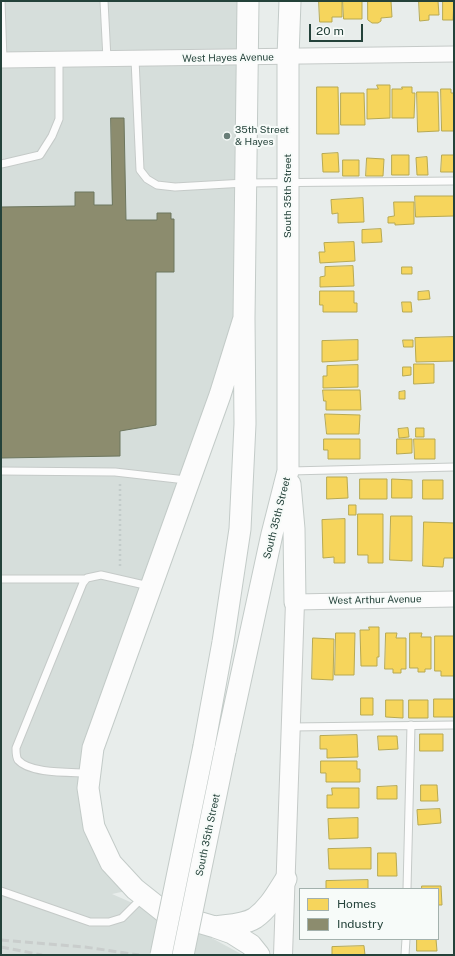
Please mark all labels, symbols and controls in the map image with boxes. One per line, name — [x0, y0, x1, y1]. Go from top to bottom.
scale bar — [311, 16, 365, 42]
text: 20 m — [316, 24, 344, 38]
street label: West Hayes Avenue — [182, 51, 274, 65]
place label: 35th Street & Hayes — [235, 124, 289, 148]
marker: 35th Street & Hayes — [222, 131, 232, 141]
street label: South 35th Street — [282, 154, 294, 238]
street label: South 35th Street — [261, 476, 293, 560]
street label: West Arthur Avenue — [328, 593, 422, 607]
street label: South 35th Street — [193, 793, 223, 877]
legend — [299, 888, 439, 940]
text: Homes — [337, 897, 376, 911]
text: Industry — [337, 917, 383, 931]

